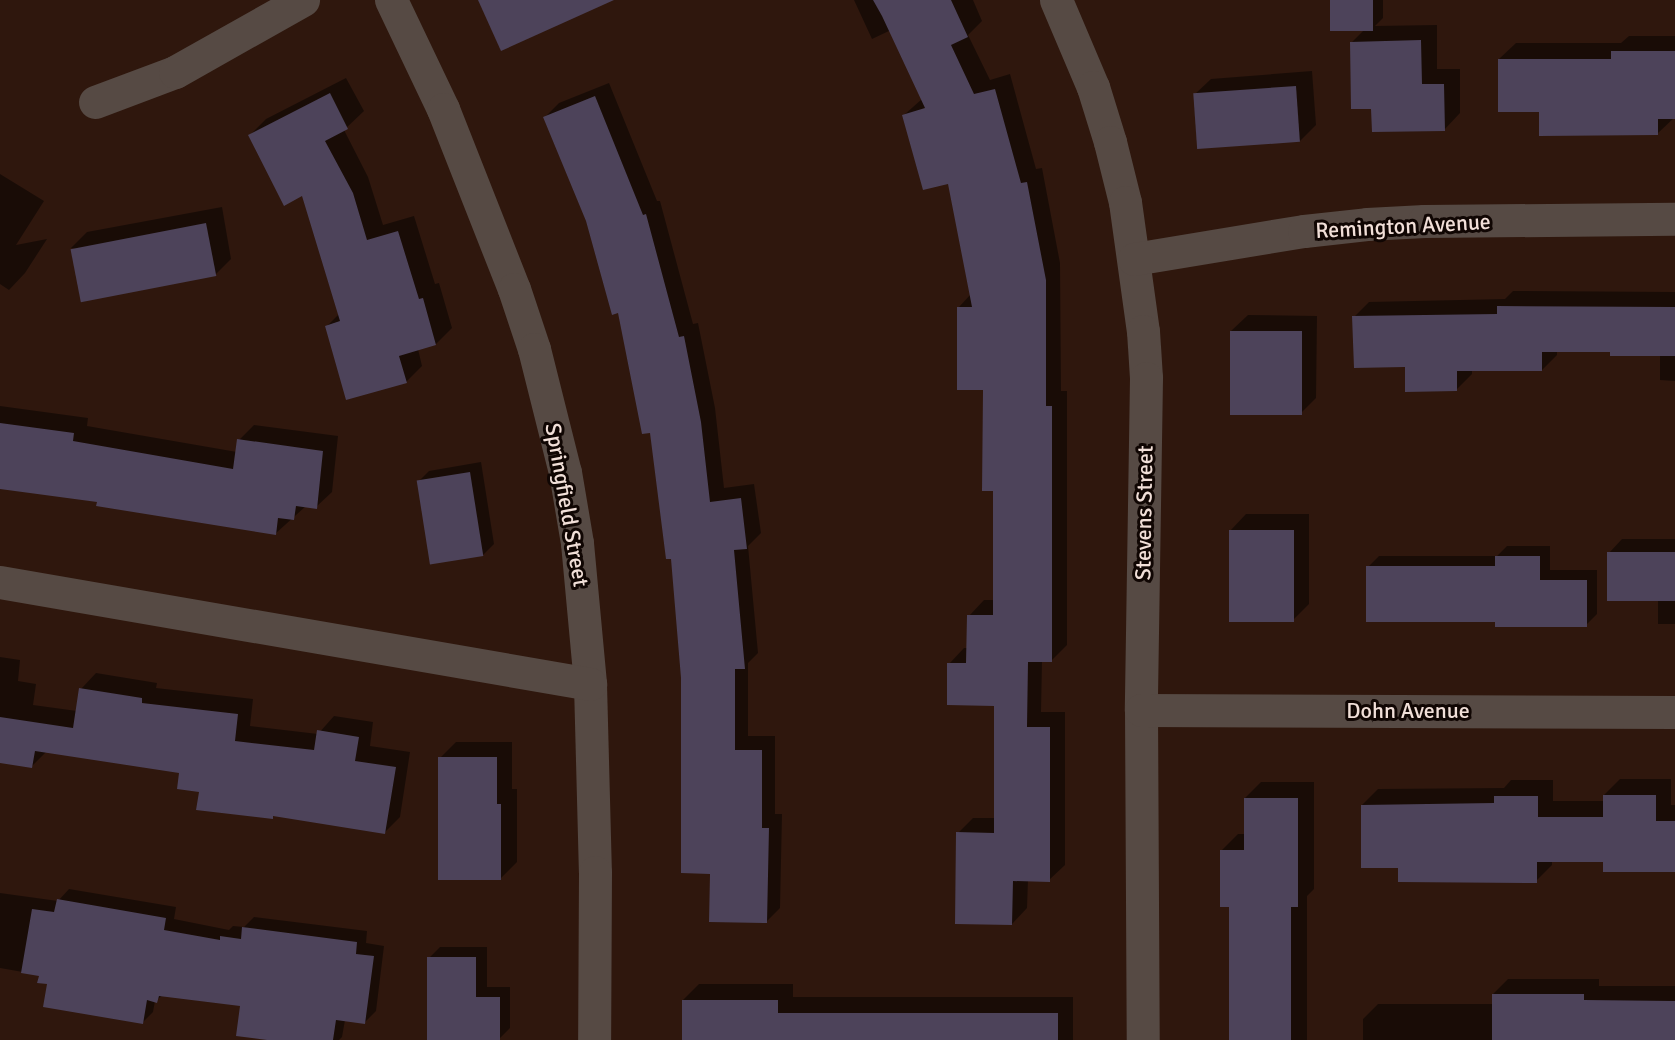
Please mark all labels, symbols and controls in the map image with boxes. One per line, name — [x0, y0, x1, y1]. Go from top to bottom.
street label: Remington Avenue — [1315, 208, 1491, 244]
street label: Springfield Street — [540, 421, 594, 589]
street label: Stevens Street — [1130, 445, 1158, 581]
street label: Dohn Avenue — [1346, 698, 1470, 724]

